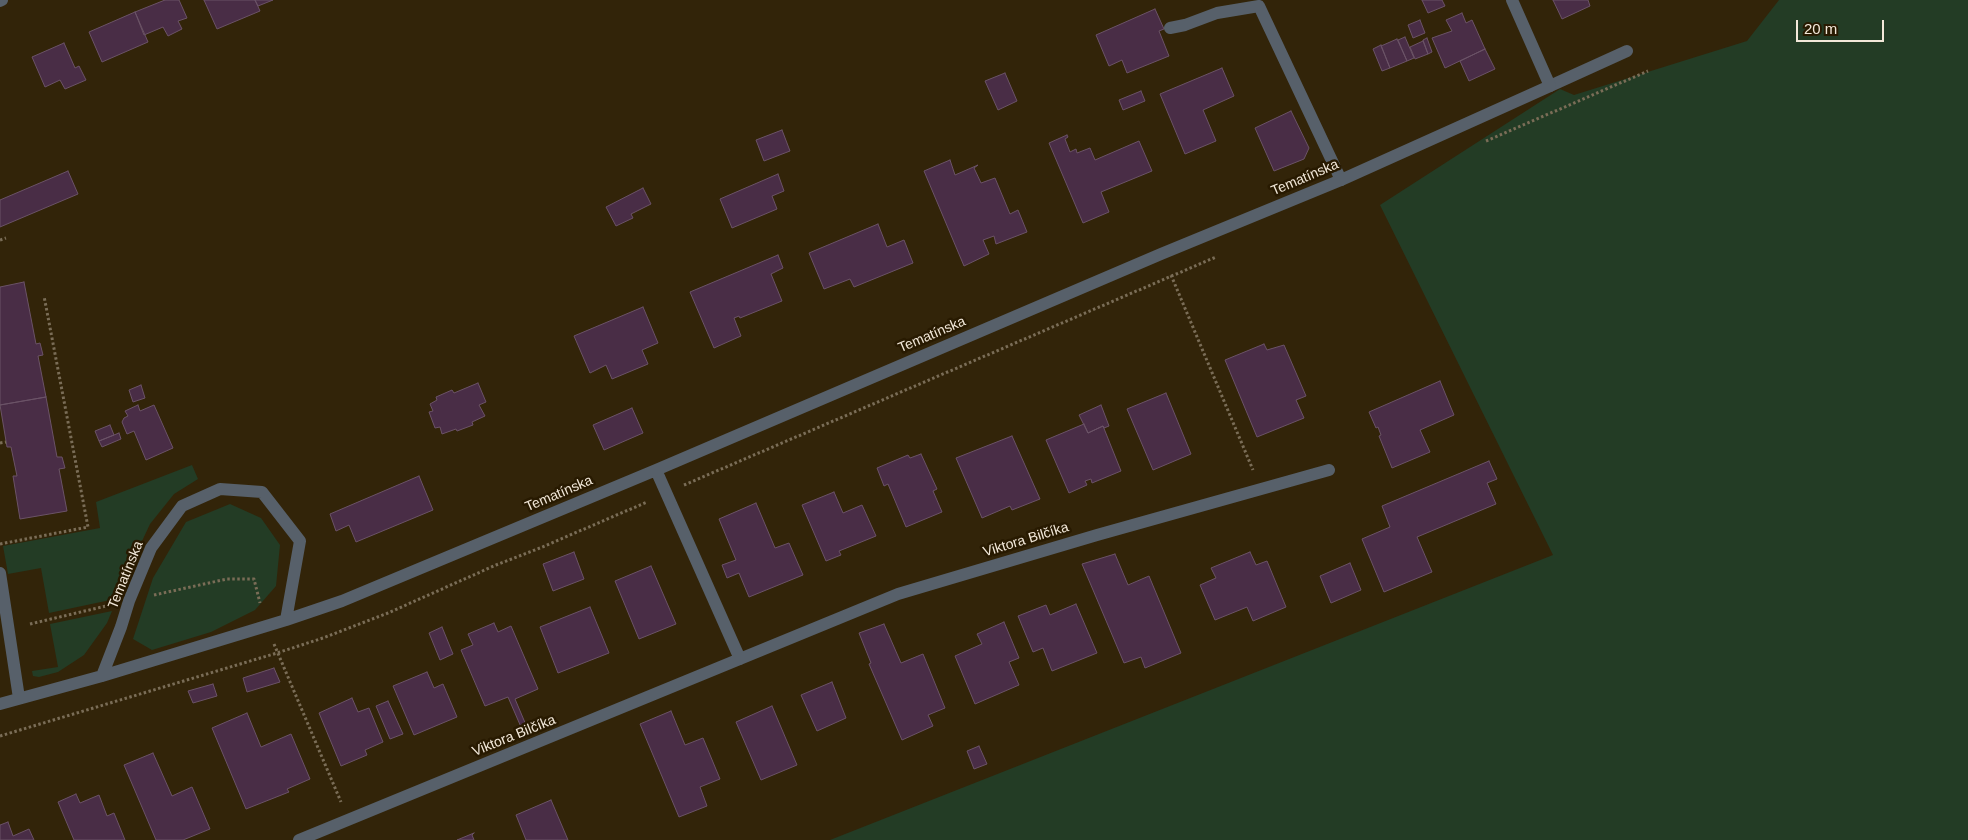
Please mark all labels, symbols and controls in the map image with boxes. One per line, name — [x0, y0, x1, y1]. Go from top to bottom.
scale bar — [1798, 10, 1886, 42]
text: 20 m — [1804, 20, 1837, 37]
street label: Tematínska — [1269, 156, 1341, 200]
street label: Tematínska — [896, 313, 968, 357]
street label: Tematínska — [523, 472, 595, 516]
street label: Viktora Bilčíka — [981, 519, 1071, 561]
street label: Tematínska — [105, 539, 147, 611]
street label: Viktora Bilčíka — [470, 712, 558, 760]

